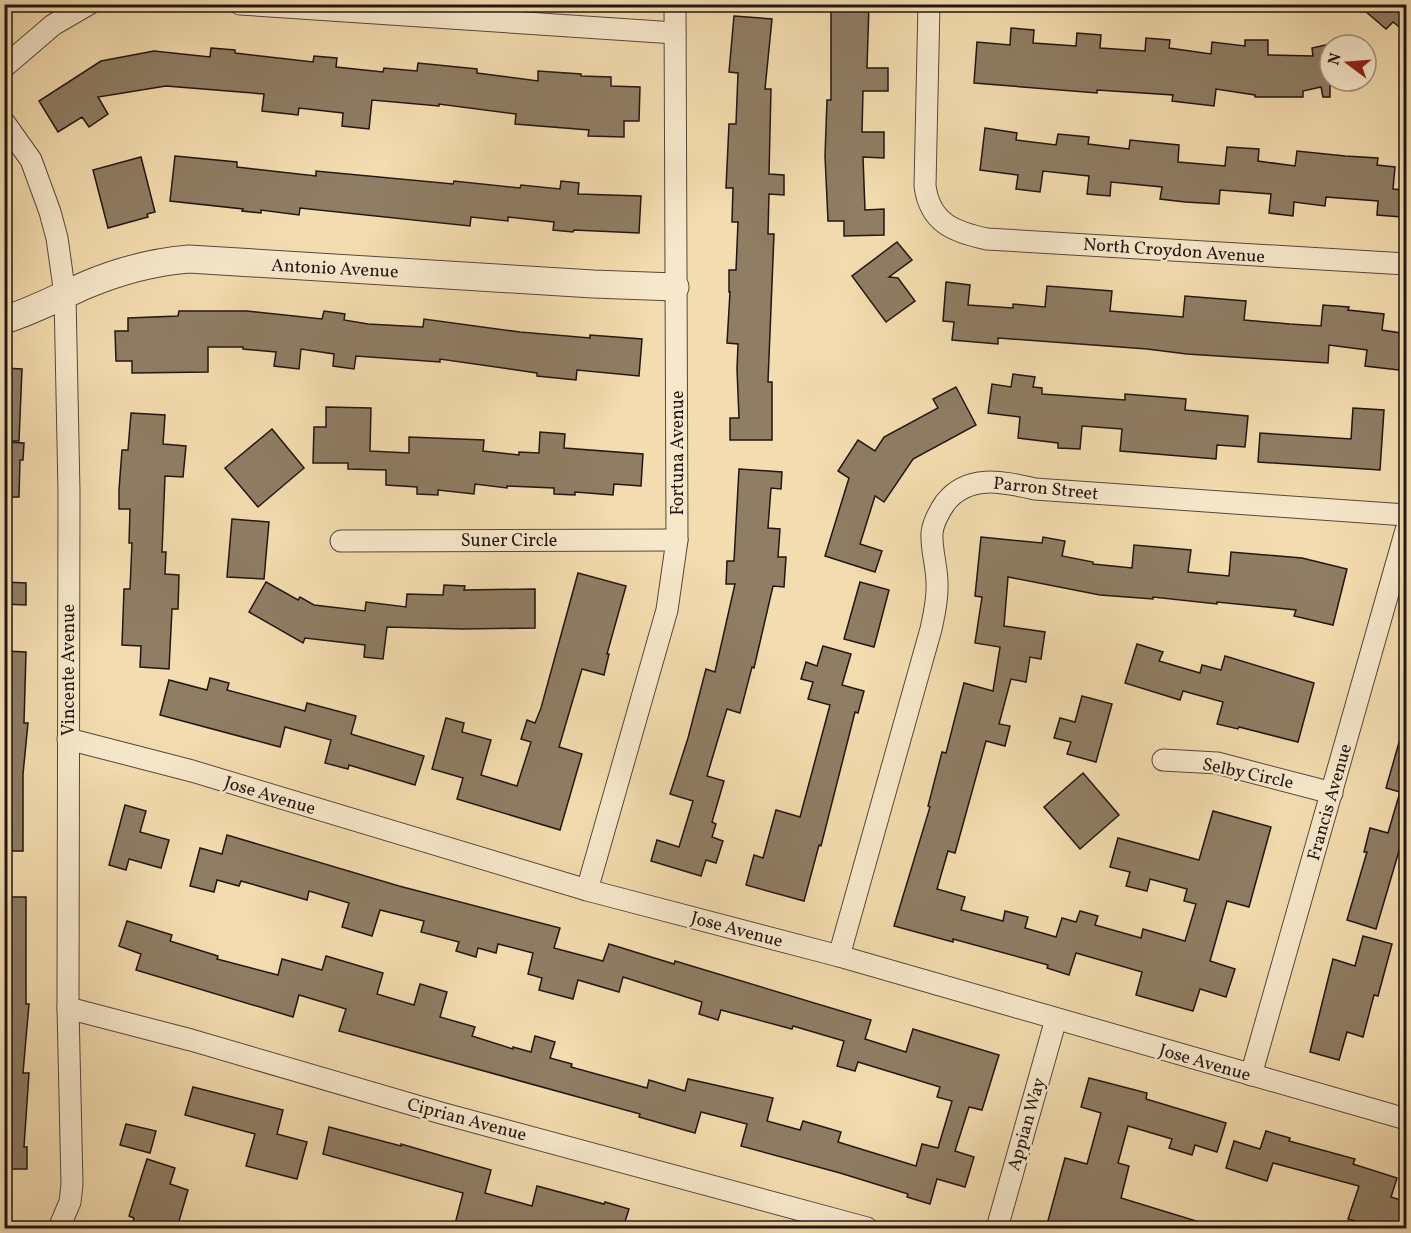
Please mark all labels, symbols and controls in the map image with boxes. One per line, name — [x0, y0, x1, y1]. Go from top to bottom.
north arrow — [1318, 33, 1378, 93]
text: N — [1323, 50, 1348, 68]
street label: North Croydon Avenue — [1082, 233, 1266, 270]
street label: Antonio Avenue — [271, 254, 399, 285]
street label: Fortuna Avenue — [666, 391, 691, 515]
street label: Parron Street — [992, 472, 1100, 507]
street label: Suner Circle — [461, 529, 557, 554]
street label: Vincente Avenue — [57, 604, 82, 736]
street label: Francis Avenue — [1302, 741, 1359, 864]
street label: Selby Circle — [1200, 753, 1296, 796]
street label: Jose Avenue — [221, 771, 318, 822]
street label: Jose Avenue — [688, 906, 785, 955]
street label: Jose Avenue — [1156, 1038, 1253, 1088]
street label: Appian Way — [1002, 1075, 1053, 1174]
street label: Ciprian Avenue — [404, 1093, 529, 1148]

